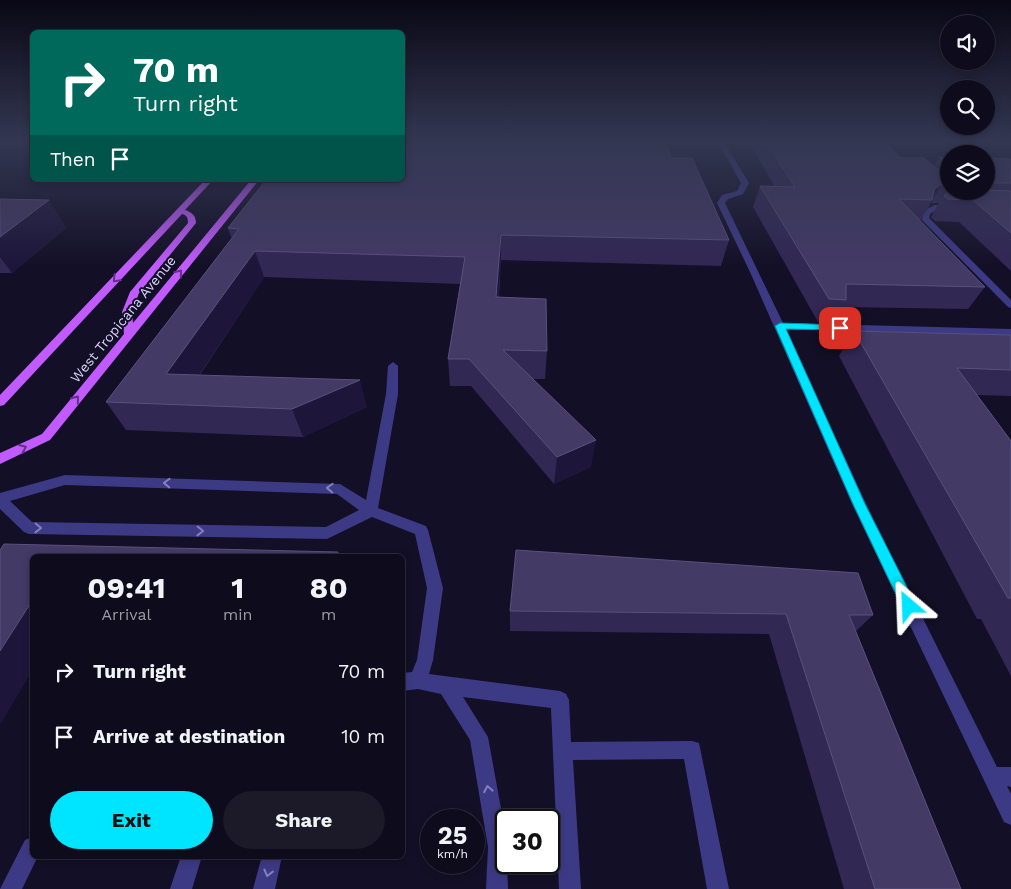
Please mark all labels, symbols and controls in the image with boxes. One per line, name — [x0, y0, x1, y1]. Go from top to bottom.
map controls — [940, 15, 995, 200]
button: sound — [940, 15, 995, 70]
text: 70 m — [133, 49, 219, 91]
icon: right — [50, 50, 115, 115]
button: search — [940, 80, 995, 135]
text: Turn right — [133, 91, 238, 116]
icon: arrive — [106, 145, 134, 173]
button: layers — [940, 145, 995, 200]
text: Then — [50, 148, 96, 171]
street label: West Tropicana Avenue — [67, 252, 179, 386]
one-way arrow — [173, 270, 182, 279]
one-way arrow — [113, 274, 122, 283]
pin — [819, 307, 861, 349]
icon: arrive — [826, 314, 854, 342]
one-way arrow — [71, 396, 80, 405]
one-way arrow — [18, 444, 27, 454]
one-way arrow — [163, 478, 171, 489]
one-way arrow — [326, 483, 334, 494]
one-way arrow — [34, 523, 42, 533]
one-way arrow — [197, 526, 205, 536]
text: 09:41 — [87, 570, 166, 605]
text: 1 — [231, 570, 244, 605]
text: 80 — [310, 570, 348, 605]
position arrow — [882, 579, 934, 631]
text: Arrival — [101, 605, 151, 624]
text: min — [223, 605, 252, 624]
text: m — [321, 605, 336, 624]
icon: right — [50, 658, 78, 686]
text: Turn right — [93, 660, 186, 683]
text: 70 m — [338, 660, 385, 683]
icon: arrive — [50, 723, 78, 751]
text: Arrive at destination — [93, 725, 285, 748]
text: 10 m — [341, 725, 385, 748]
one-way arrow — [483, 784, 493, 793]
button: Exit — [50, 791, 213, 849]
button: Share — [223, 791, 385, 849]
speed limit sign: 30 — [495, 809, 560, 874]
text: 25 — [438, 821, 467, 850]
text: km/h — [437, 847, 468, 861]
one-way arrow — [263, 868, 274, 877]

